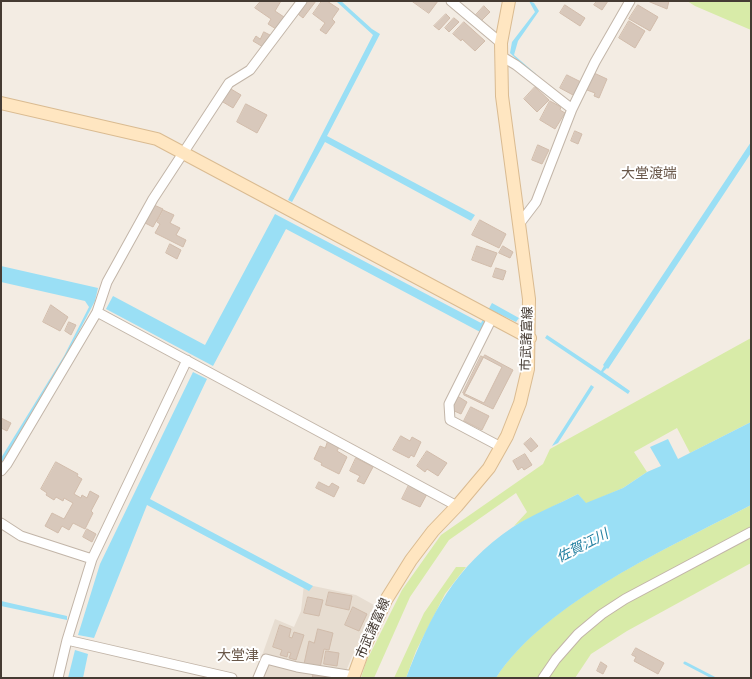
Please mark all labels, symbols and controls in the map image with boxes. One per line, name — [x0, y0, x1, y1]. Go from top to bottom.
district label: 大堂渡端 — [621, 167, 677, 183]
street label: 市武諸富線 — [519, 306, 537, 372]
water label: 佐賀江川 — [554, 527, 612, 567]
street label: 市武諸富線 — [354, 596, 394, 662]
district label: 大堂津 — [217, 649, 259, 665]

